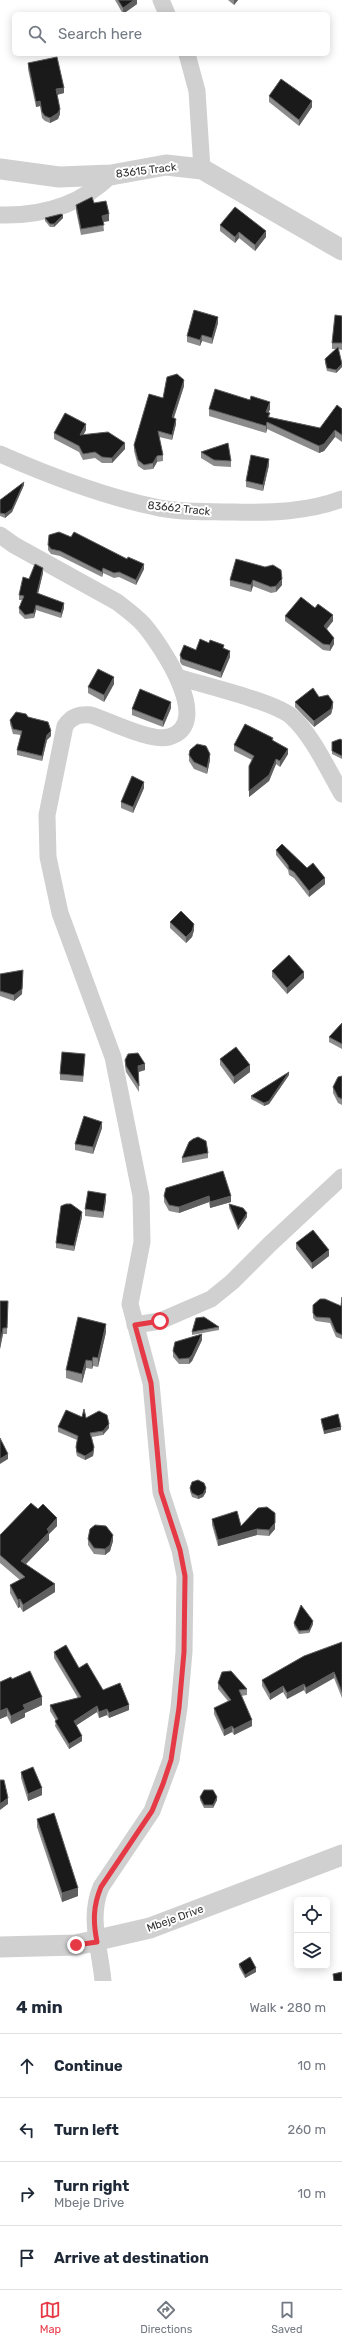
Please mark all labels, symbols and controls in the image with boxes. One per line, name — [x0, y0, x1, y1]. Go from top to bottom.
search box — [12, 12, 330, 56]
icon: search — [26, 23, 48, 45]
text: Search here — [58, 25, 142, 43]
street label: 83615 Track — [115, 160, 177, 181]
street label: 83662 Track — [147, 499, 211, 518]
route start — [151, 1312, 169, 1330]
map controls — [294, 1897, 330, 1969]
button: locate — [294, 1897, 330, 1933]
street label: Mbeje Drive — [145, 1902, 205, 1935]
button: layers — [294, 1933, 330, 1969]
route end — [67, 1936, 85, 1954]
text: 4 min — [16, 1997, 63, 2017]
text: Walk · 280 m — [249, 2000, 326, 2015]
icon: ahead — [16, 2055, 38, 2077]
text: Continue — [54, 2057, 123, 2075]
text: 10 m — [297, 2058, 326, 2073]
icon: left — [16, 2119, 38, 2141]
text: Turn left — [54, 2121, 119, 2139]
text: 260 m — [288, 2122, 326, 2137]
text: Turn right — [54, 2177, 129, 2195]
icon: right — [16, 2183, 38, 2205]
text: 10 m — [297, 2186, 326, 2201]
text: Mbeje Drive — [54, 2195, 124, 2210]
icon: arrive — [16, 2247, 38, 2269]
text: Arrive at destination — [54, 2249, 209, 2267]
tab: Map — [39, 2299, 61, 2336]
tab: Directions — [140, 2299, 192, 2336]
tab: Saved — [271, 2299, 303, 2336]

